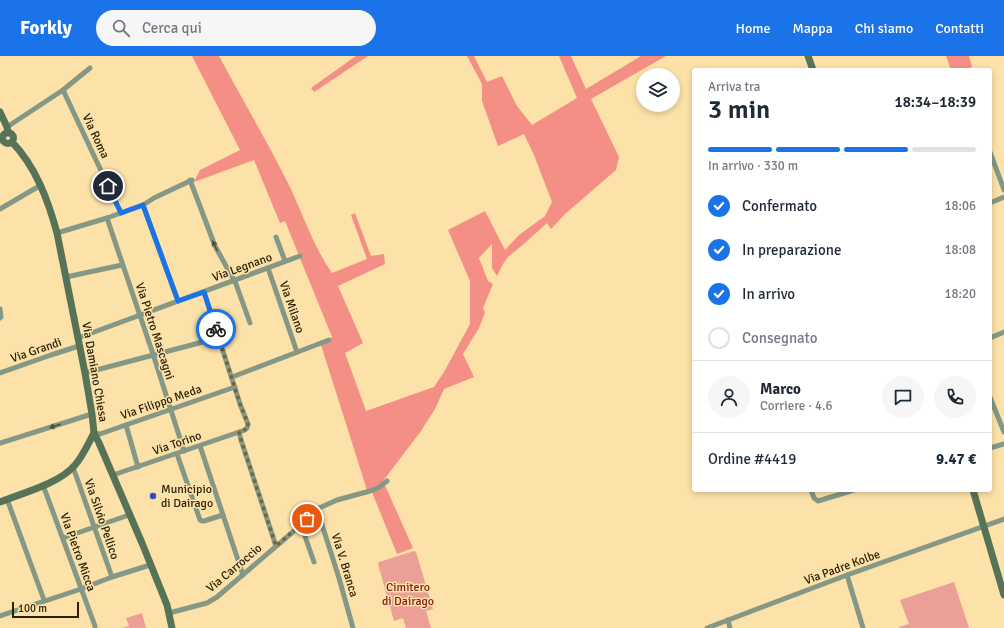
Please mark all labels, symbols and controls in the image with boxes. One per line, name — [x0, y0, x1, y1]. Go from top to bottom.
search box — [96, 10, 376, 46]
text: Forkly — [20, 16, 72, 40]
icon: search — [110, 17, 132, 39]
text: Cerca qui — [142, 19, 202, 37]
text: Home — [736, 20, 770, 37]
text: Mappa — [792, 20, 833, 37]
text: Chi siamo — [855, 20, 913, 37]
text: Contatti — [935, 20, 984, 37]
map controls — [636, 68, 680, 112]
button: layers — [636, 68, 680, 112]
text: Arriva tra — [708, 79, 760, 95]
text: 18:34–18:39 — [895, 93, 976, 111]
text: 3 min — [708, 94, 770, 126]
street label: Via Roma — [79, 111, 112, 161]
text: In arrivo · 330 m — [708, 158, 798, 174]
pin — [91, 169, 125, 203]
icon: home — [97, 175, 119, 197]
icon: check — [708, 195, 730, 217]
text: Confermato — [742, 197, 817, 215]
text: 18:06 — [944, 198, 976, 214]
icon: check — [708, 239, 730, 261]
one-way arrow — [212, 241, 218, 252]
text: In preparazione — [742, 241, 841, 259]
text: 18:08 — [944, 242, 976, 258]
street label: Via Legnano — [210, 250, 274, 285]
street label: Via Milano — [276, 279, 307, 335]
street label: Via Pietro Mascagni — [132, 281, 177, 382]
icon: check — [708, 283, 730, 305]
text: In arrivo — [742, 285, 795, 303]
text: 18:20 — [944, 286, 976, 302]
courier — [196, 309, 236, 349]
icon: bike — [205, 318, 227, 340]
street label: Via Damiano Chiesa — [78, 321, 111, 423]
text: Consegnato — [742, 329, 817, 347]
street label: Via Grandi — [9, 335, 64, 366]
button: person — [708, 376, 750, 418]
button: chat — [882, 376, 924, 418]
button: phone — [934, 376, 976, 418]
text: Marco — [760, 380, 801, 398]
street label: Via Filippo Meda — [119, 382, 204, 423]
text: Corriere · 4.6 — [760, 398, 833, 414]
one-way arrow — [48, 423, 60, 429]
street label: Via Torino — [151, 428, 204, 459]
text: Ordine #4419 — [708, 450, 796, 468]
text: 9.47 € — [936, 450, 976, 468]
street label: Via Silvio Pellico — [81, 477, 122, 561]
place label: Municipio di Dairago — [161, 482, 213, 511]
marker: Municipio di Dairago — [148, 491, 158, 501]
pin — [290, 502, 324, 536]
icon: bag — [296, 508, 318, 530]
street label: Via Pietro Micca — [56, 511, 99, 593]
street label: Via V. Branca — [328, 531, 361, 599]
street label: Via Carroccio — [204, 541, 265, 596]
street label: Via Padre Kolbe — [802, 547, 882, 588]
park label: Cimitero di Dairago — [382, 580, 434, 609]
scale bar — [12, 600, 79, 619]
text: 100 m — [18, 602, 47, 615]

